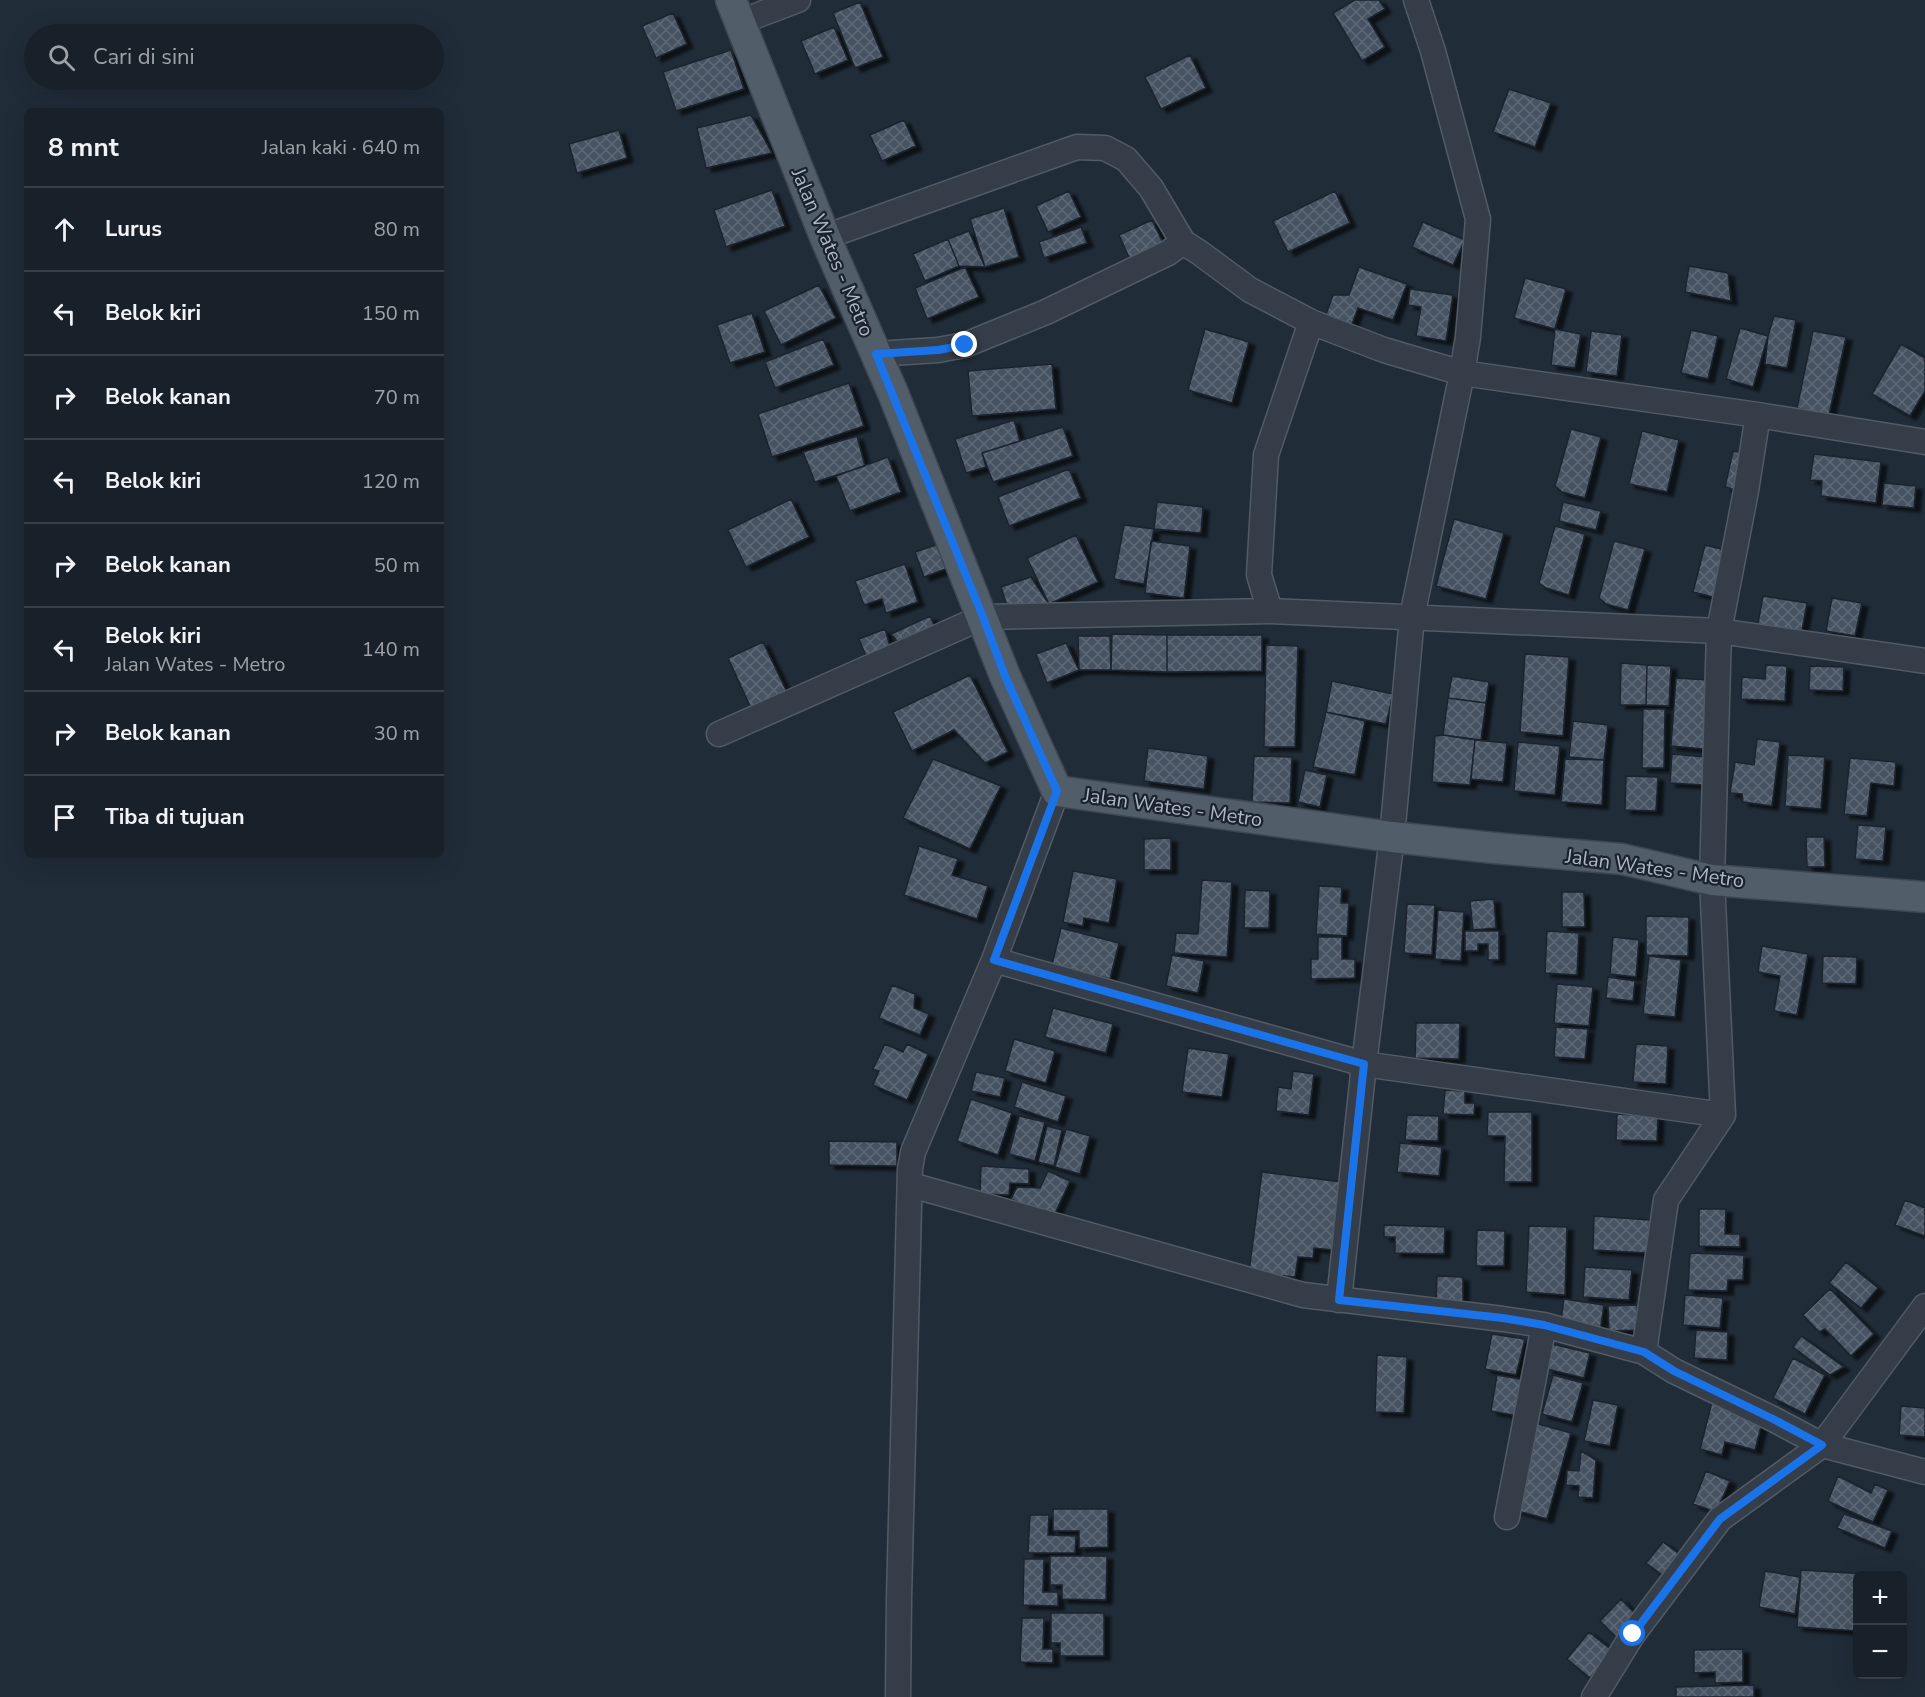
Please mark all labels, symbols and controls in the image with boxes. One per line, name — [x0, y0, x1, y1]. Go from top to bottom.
search box — [24, 24, 444, 90]
icon: search — [45, 41, 78, 74]
text: Cari di sini — [93, 42, 195, 72]
text: 8 mnt — [48, 130, 119, 165]
text: Jalan kaki · 640 m — [262, 134, 420, 161]
street label: Jalan Wates - Metro — [784, 163, 880, 340]
icon: ahead — [48, 213, 81, 246]
text: Lurus — [105, 214, 162, 244]
text: 80 m — [374, 216, 420, 243]
icon: left — [48, 297, 81, 330]
text: Belok kiri — [105, 298, 201, 328]
text: 150 m — [362, 300, 420, 327]
route end — [951, 331, 977, 357]
icon: right — [48, 381, 81, 414]
text: Belok kanan — [105, 382, 231, 412]
text: 70 m — [374, 384, 420, 411]
icon: left — [48, 465, 81, 498]
text: Belok kiri — [105, 466, 201, 496]
text: 120 m — [362, 468, 420, 495]
icon: right — [48, 549, 81, 582]
text: Belok kanan — [105, 550, 231, 580]
text: 50 m — [374, 552, 420, 579]
text: Belok kiri — [105, 621, 201, 651]
icon: left — [48, 633, 81, 666]
text: 140 m — [362, 636, 420, 663]
text: Jalan Wates - Metro — [105, 651, 285, 678]
icon: right — [48, 717, 81, 750]
text: Belok kanan — [105, 718, 231, 748]
text: 30 m — [374, 720, 420, 747]
street label: Jalan Wates - Metro — [1081, 781, 1264, 833]
icon: arrive — [48, 801, 81, 834]
text: Tiba di tujuan — [105, 802, 245, 832]
street label: Jalan Wates - Metro — [1563, 842, 1746, 894]
map controls — [1853, 1571, 1907, 1679]
button: + — [1853, 1571, 1907, 1625]
route start — [1619, 1620, 1645, 1646]
button: − — [1853, 1625, 1907, 1679]

